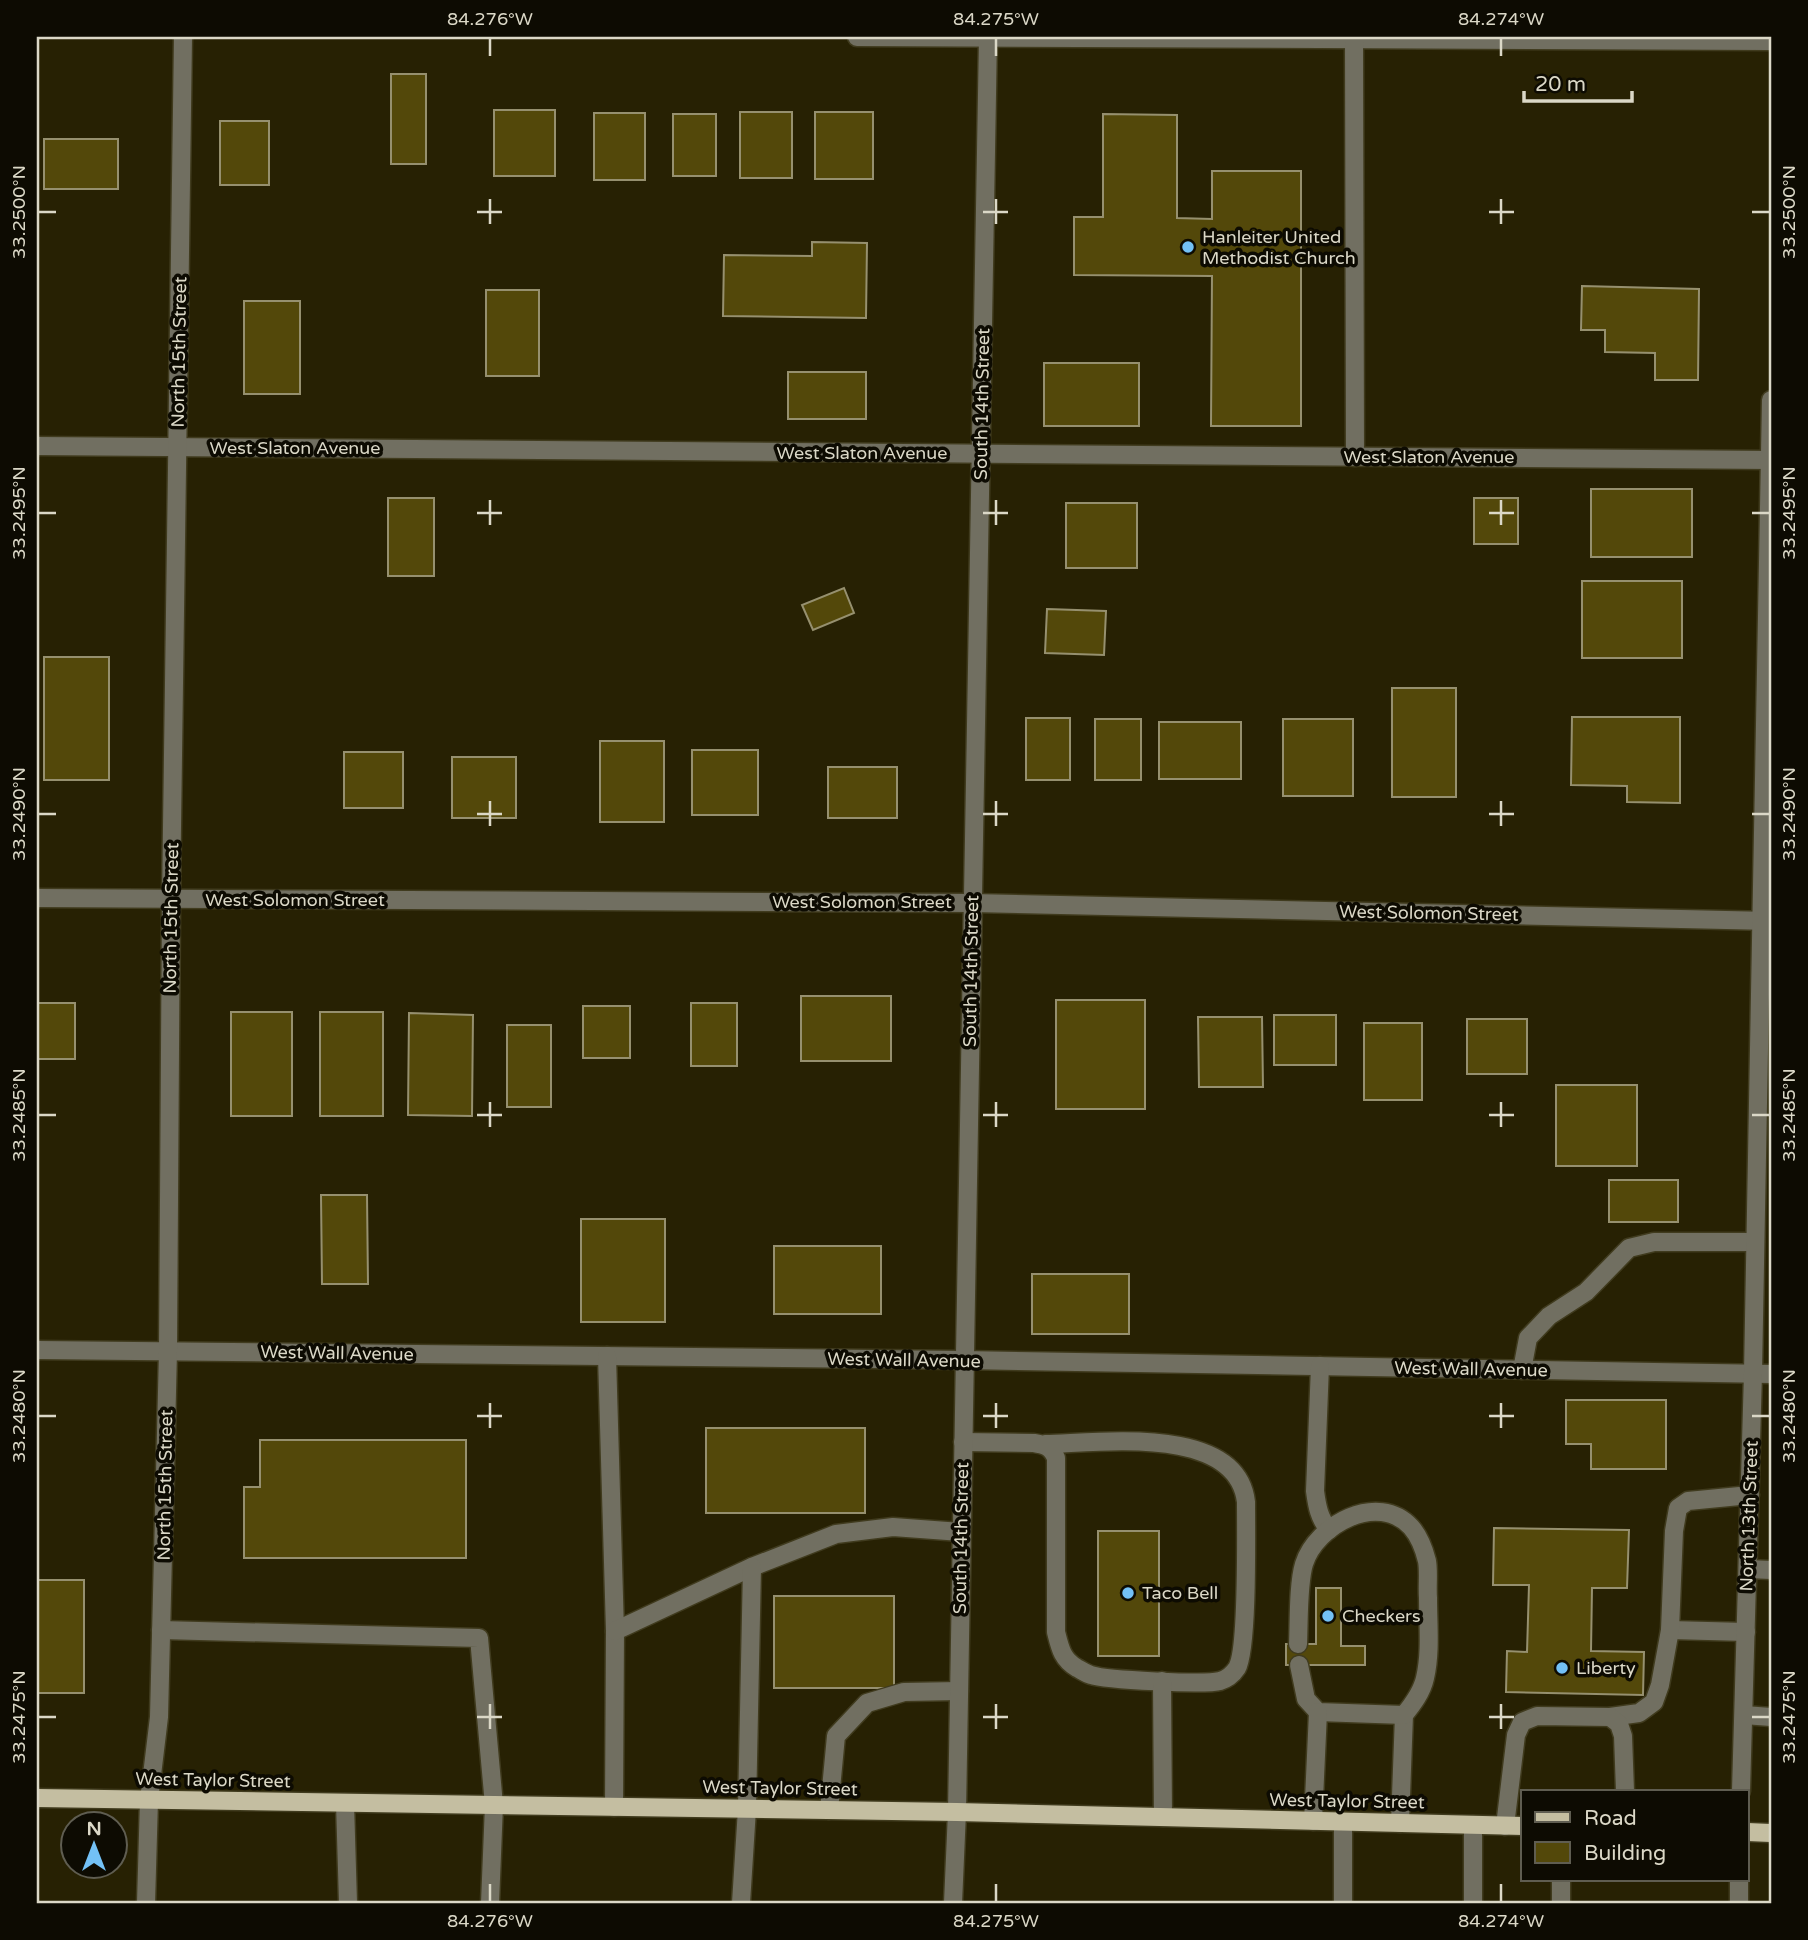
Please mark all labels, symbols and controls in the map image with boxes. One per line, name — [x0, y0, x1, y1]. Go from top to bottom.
text: 84.276°W — [447, 8, 533, 30]
text: 84.275°W — [953, 8, 1039, 30]
text: 84.274°W — [1458, 8, 1544, 30]
scale bar — [1524, 60, 1633, 104]
text: 20 m — [1535, 72, 1586, 97]
text: 33.2500°N — [8, 165, 30, 259]
text: 33.2500°N — [1778, 165, 1800, 259]
place label: Hanleiter United Methodist Church — [1202, 226, 1356, 269]
marker: Hanleiter United Methodist Church — [1180, 239, 1196, 255]
street label: North 15th Street — [167, 276, 191, 428]
street label: South 14th Street — [970, 328, 994, 480]
street label: West Slaton Avenue — [210, 437, 380, 459]
street label: West Slaton Avenue — [777, 442, 947, 464]
street label: West Slaton Avenue — [1344, 446, 1514, 468]
text: 33.2495°N — [8, 466, 30, 560]
text: 33.2495°N — [1778, 466, 1800, 560]
text: 33.2490°N — [8, 767, 30, 861]
text: 33.2490°N — [1778, 767, 1800, 861]
street label: North 15th Street — [159, 842, 183, 994]
street label: West Solomon Street — [205, 889, 385, 911]
street label: West Solomon Street — [772, 891, 952, 913]
street label: South 14th Street — [959, 895, 983, 1047]
street label: West Solomon Street — [1339, 900, 1519, 926]
text: 33.2485°N — [8, 1068, 30, 1162]
text: 33.2485°N — [1778, 1068, 1800, 1162]
street label: West Wall Avenue — [260, 1341, 414, 1365]
street label: West Wall Avenue — [827, 1348, 981, 1372]
street label: West Wall Avenue — [1394, 1357, 1548, 1381]
text: 33.2480°N — [8, 1369, 30, 1463]
text: 33.2480°N — [1778, 1369, 1800, 1463]
street label: North 15th Street — [153, 1409, 177, 1561]
street label: North 13th Street — [1735, 1440, 1763, 1592]
street label: South 14th Street — [949, 1462, 973, 1614]
place label: Taco Bell — [1142, 1582, 1218, 1604]
marker: Taco Bell — [1120, 1585, 1136, 1601]
place label: Checkers — [1342, 1605, 1421, 1627]
marker: Checkers — [1320, 1608, 1336, 1624]
place label: Liberty — [1576, 1657, 1636, 1679]
marker: Liberty — [1554, 1660, 1570, 1676]
text: 33.2475°N — [8, 1670, 30, 1764]
text: 33.2475°N — [1778, 1670, 1800, 1764]
street label: West Taylor Street — [135, 1768, 291, 1792]
street label: West Taylor Street — [702, 1776, 858, 1800]
street label: West Taylor Street — [1269, 1789, 1425, 1813]
legend — [1521, 1790, 1748, 1881]
text: Road — [1584, 1806, 1637, 1831]
north arrow — [60, 1811, 130, 1881]
text: N — [86, 1818, 102, 1840]
text: Building — [1584, 1841, 1666, 1866]
text: 84.276°W — [447, 1910, 533, 1932]
text: 84.275°W — [953, 1910, 1039, 1932]
text: 84.274°W — [1458, 1910, 1544, 1932]

